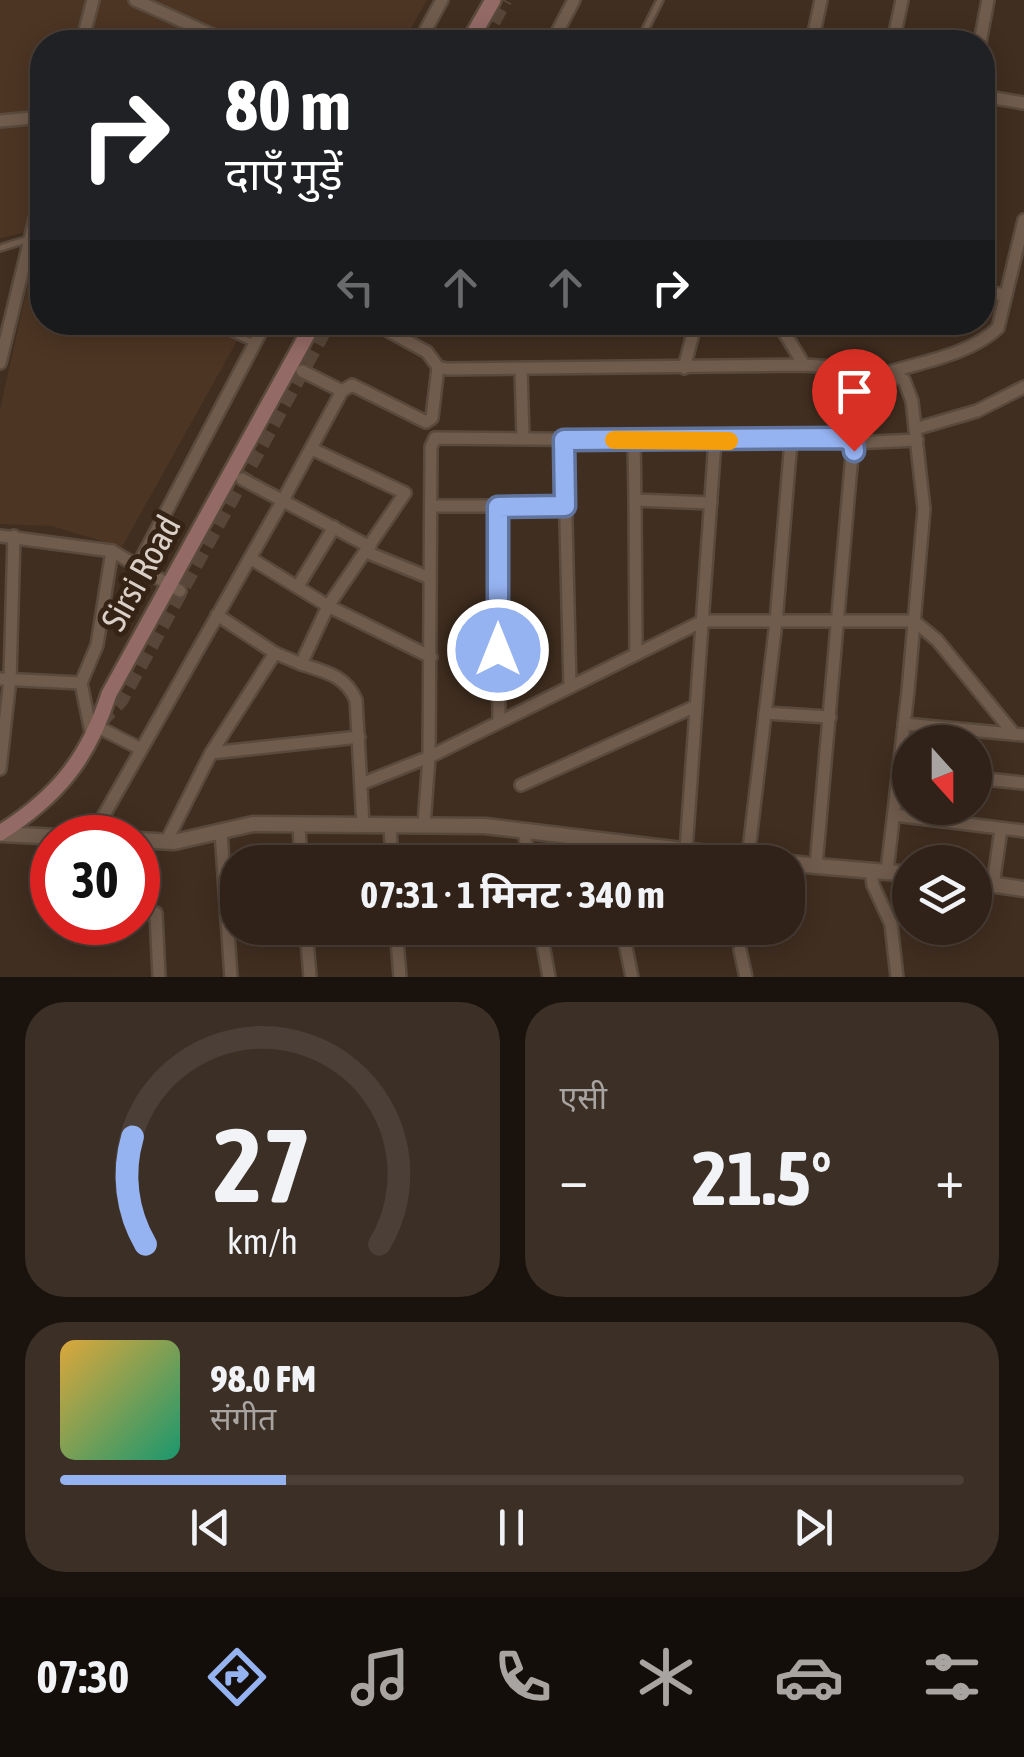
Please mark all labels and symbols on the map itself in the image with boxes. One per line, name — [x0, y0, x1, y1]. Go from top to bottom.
pin — [812, 349, 897, 452]
street label: Sirsi Road — [92, 508, 188, 637]
position arrow — [446, 598, 550, 702]
north arrow — [892, 725, 992, 825]
speed limit sign: 30 — [30, 815, 160, 945]

